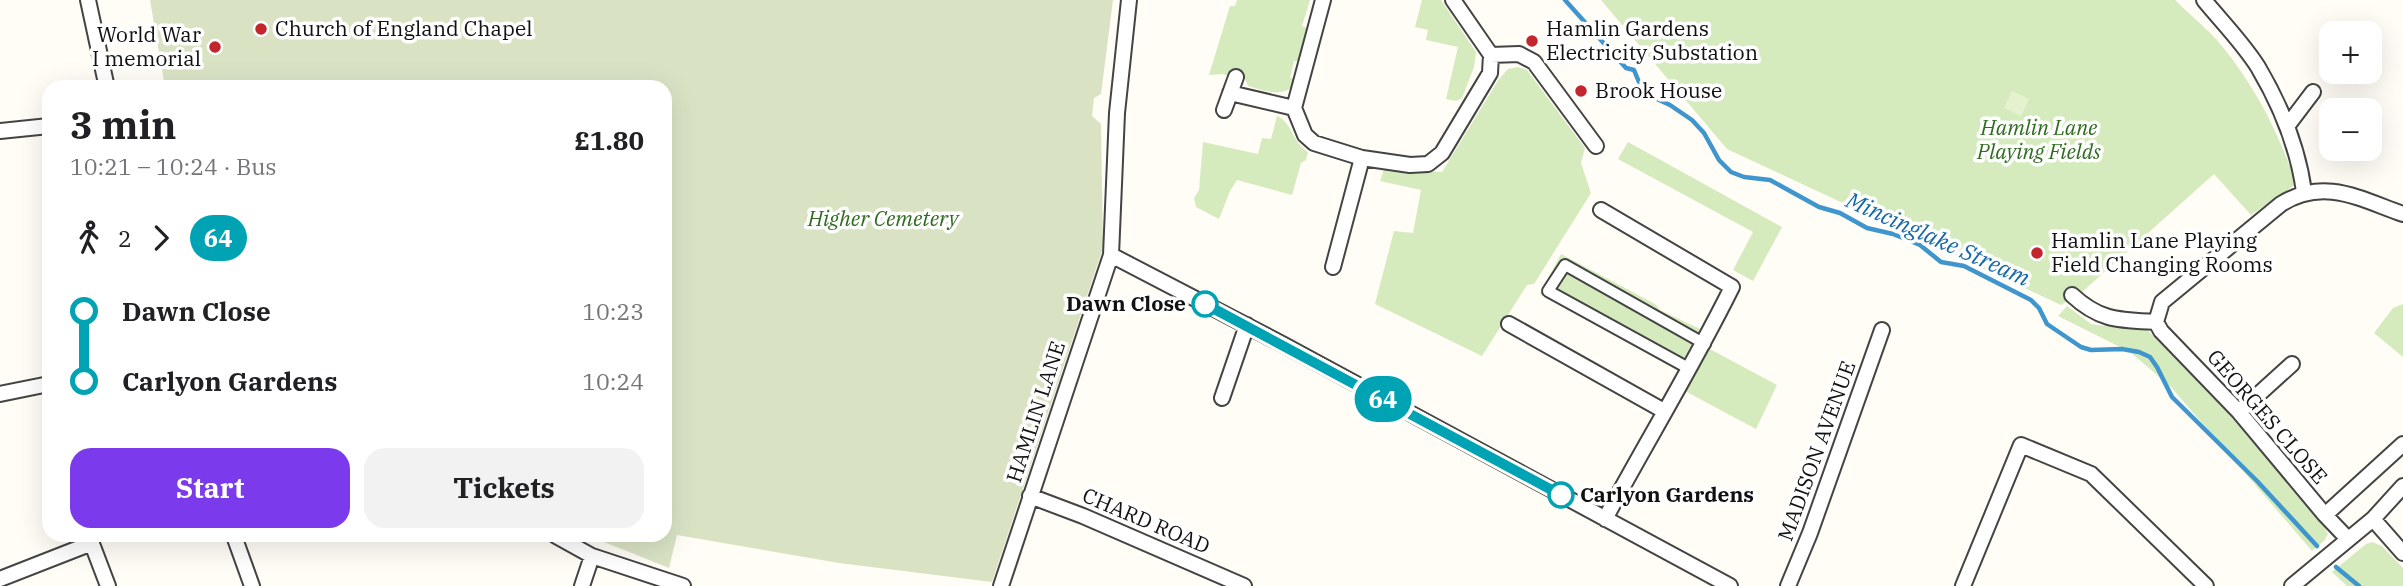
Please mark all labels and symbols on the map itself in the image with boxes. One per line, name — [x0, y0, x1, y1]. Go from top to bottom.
place label: Church of England Chapel — [275, 14, 533, 42]
place label: Hamlin Gardens Electricity Substation — [1546, 14, 1758, 66]
place label: World War I memorial — [92, 20, 202, 72]
marker: Church of England Chapel — [253, 21, 269, 37]
marker: Hamlin Gardens Electricity Substation — [1524, 33, 1540, 49]
marker: World War I memorial — [207, 39, 223, 55]
place label: Brook House — [1595, 76, 1722, 104]
marker: Brook House — [1573, 83, 1589, 99]
park label: Hamlin Lane Playing Fields — [1976, 113, 2101, 165]
water label: Mincinglake Stream — [1841, 184, 2036, 292]
park label: Higher Cemetery — [807, 204, 961, 232]
place label: Hamlin Lane Playing Field Changing Rooms — [2051, 226, 2273, 278]
marker: Hamlin Lane Playing Field Changing Rooms — [2029, 245, 2045, 261]
place label: Dawn Close — [1066, 289, 1186, 317]
marker: Dawn Close — [1192, 291, 1218, 317]
street label: HAMLIN LANE — [999, 337, 1071, 486]
street label: GEORGES CLOSE — [2201, 343, 2334, 490]
street label: MADISON AVENUE — [1771, 357, 1862, 544]
line badge: 64 — [1352, 376, 1414, 422]
place label: Carlyon Gardens — [1580, 480, 1754, 508]
street label: CHARD ROAD — [1078, 481, 1214, 560]
marker: Carlyon Gardens — [1548, 482, 1574, 508]

